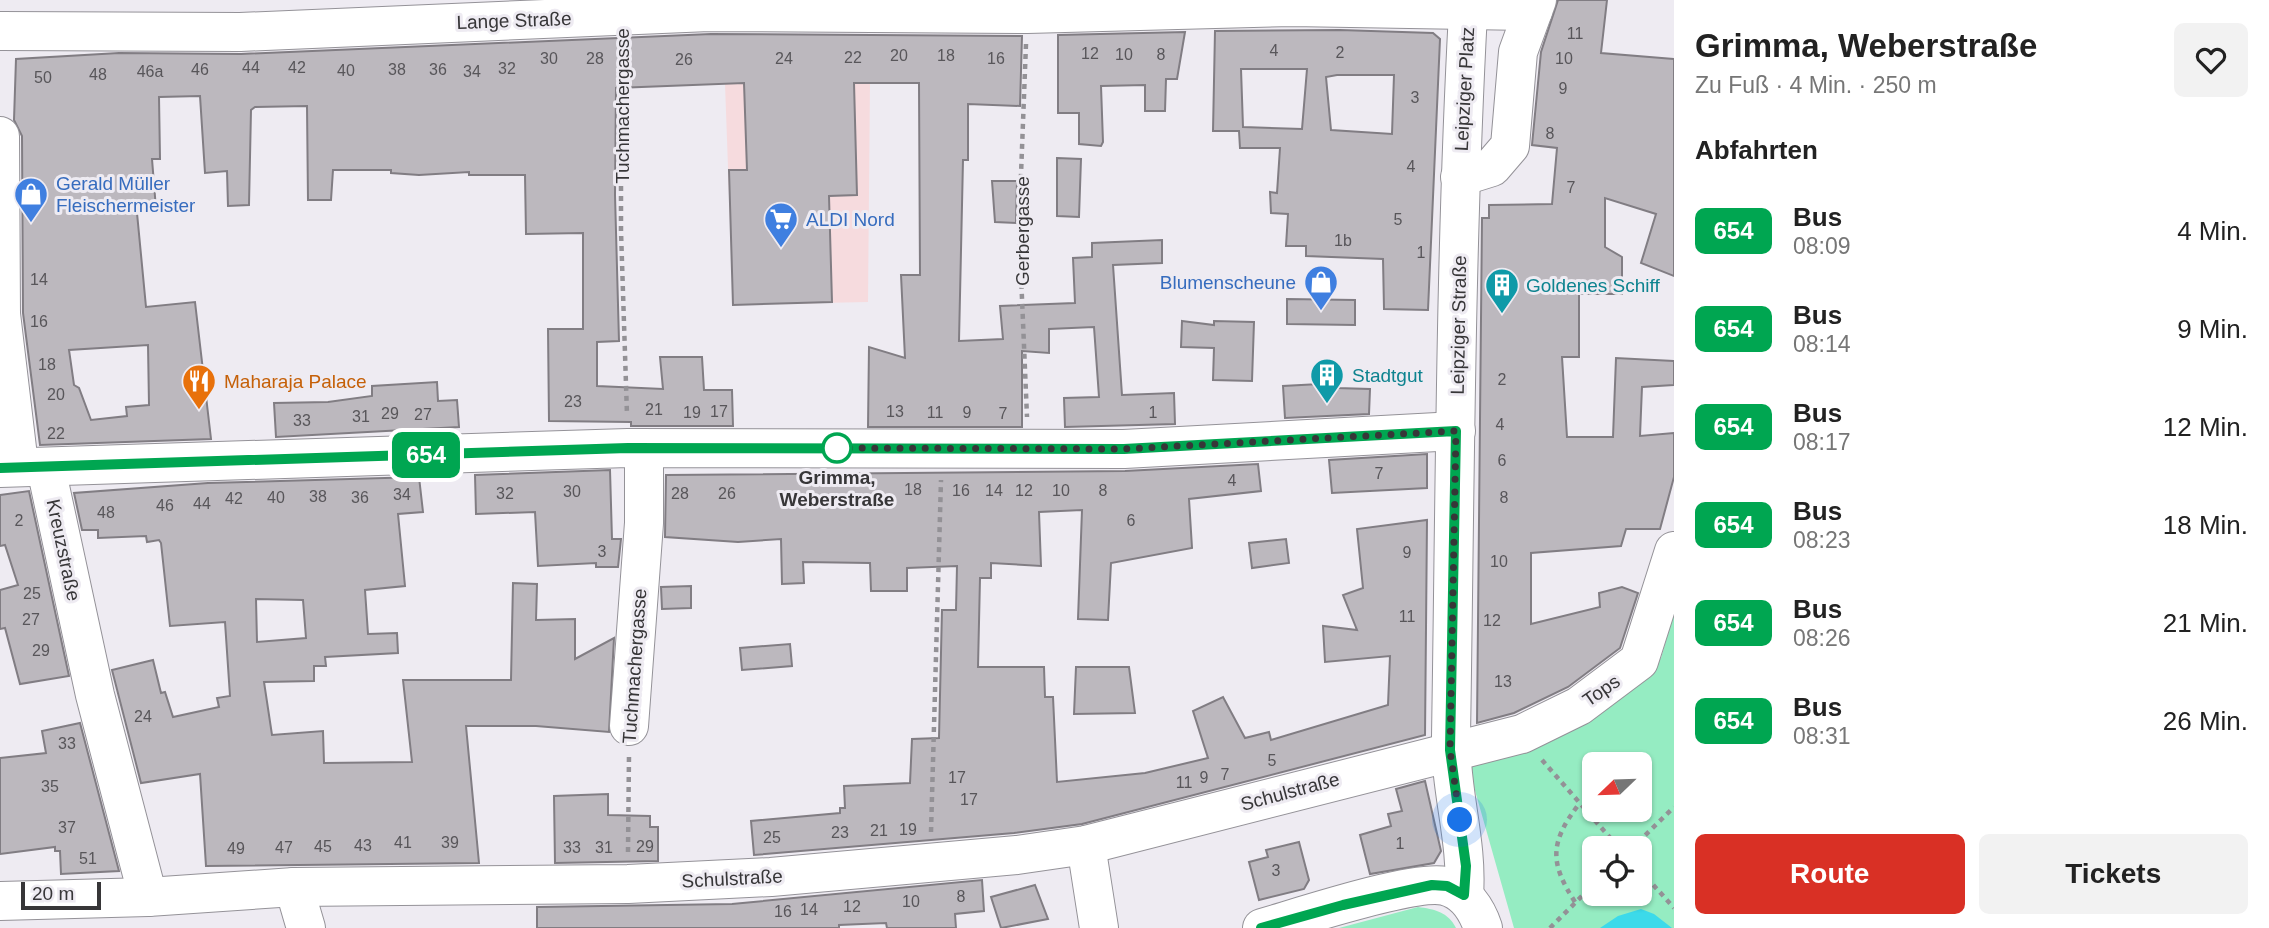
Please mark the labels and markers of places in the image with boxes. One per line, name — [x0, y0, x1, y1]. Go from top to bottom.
place label: Gerald Müller Fleischermeister — [56, 173, 196, 216]
shop icon: Gerald Müller Fleischermeister — [12, 175, 50, 224]
supermarket icon: ALDI Nord — [762, 200, 800, 249]
place label: ALDI Nord — [806, 209, 895, 230]
shop icon: Blumenscheune — [1302, 263, 1340, 312]
building icon: Goldenes Schiff — [1483, 266, 1521, 315]
place label: Blumenscheune — [1160, 272, 1296, 293]
place label: Goldenes Schiff — [1526, 275, 1661, 296]
building icon: Stadtgut — [1308, 356, 1346, 405]
restaurant icon: Maharaja Palace — [180, 362, 218, 411]
place label: Stadtgut — [1352, 365, 1423, 386]
place label: Maharaja Palace — [224, 371, 367, 392]
marker: Grimma, Weberstraße — [822, 433, 852, 463]
place label: Grimma, Weberstraße — [780, 467, 894, 510]

